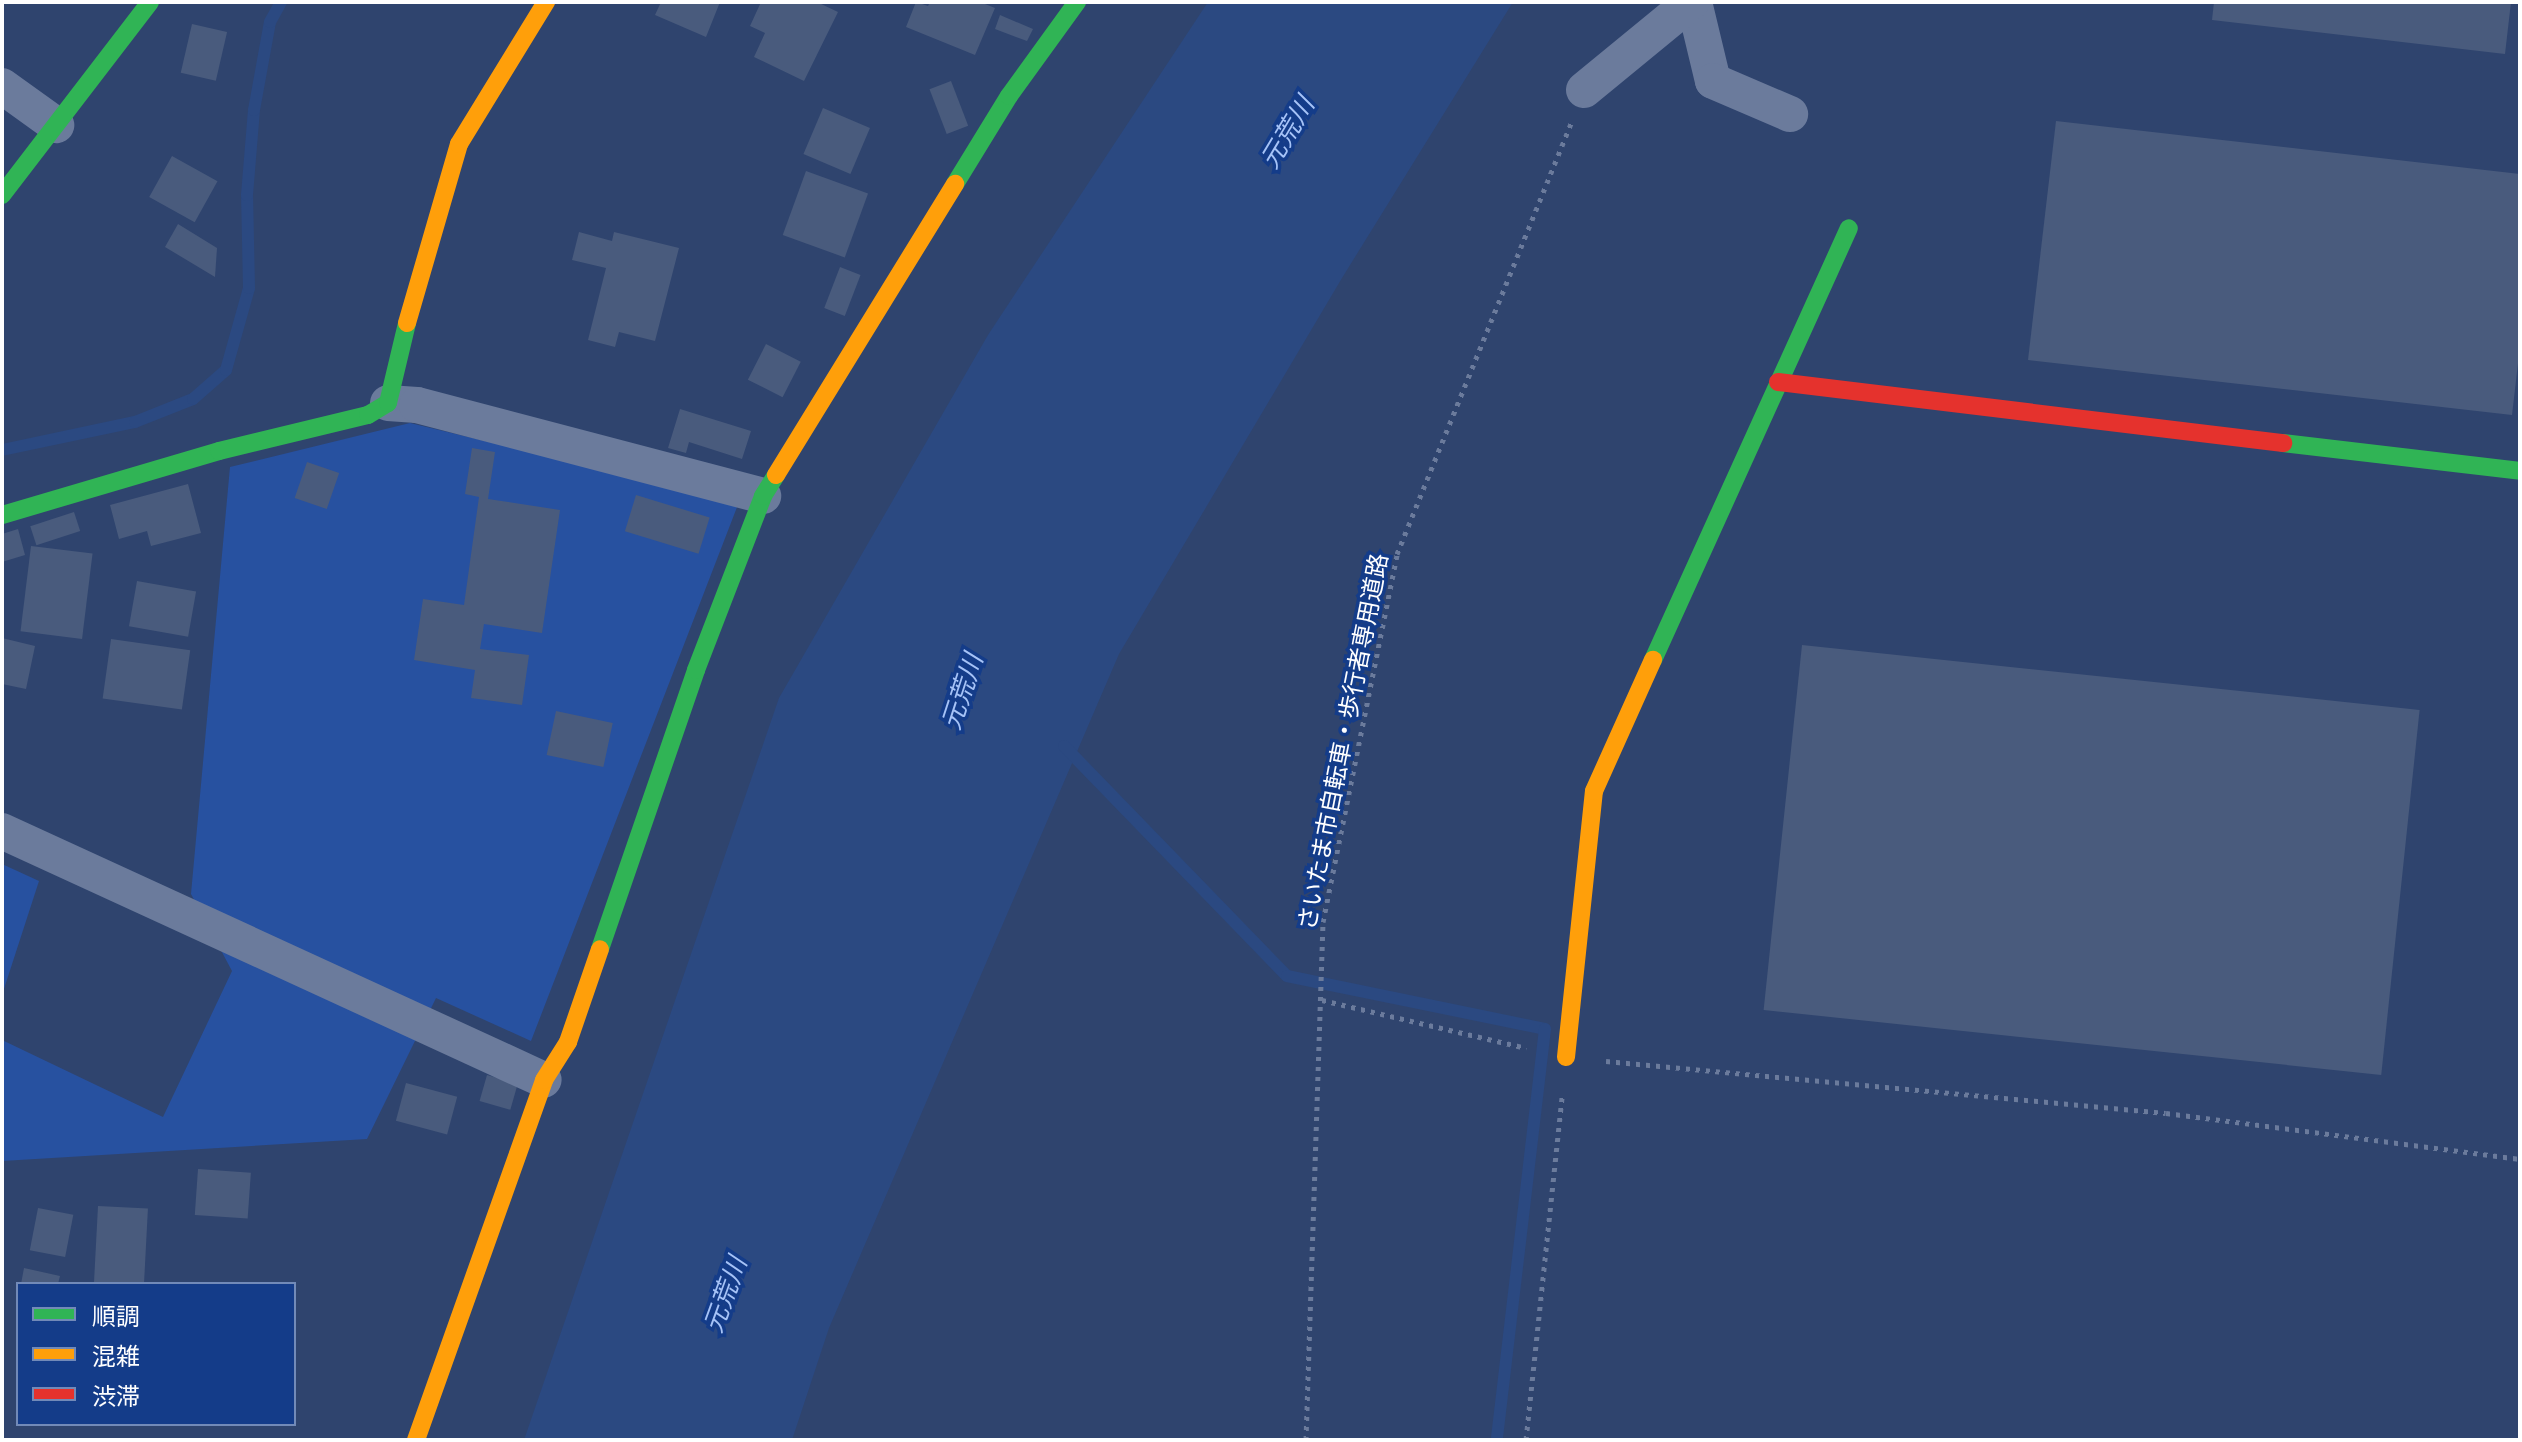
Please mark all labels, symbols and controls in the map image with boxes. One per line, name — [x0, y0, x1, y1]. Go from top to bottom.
water label: 元荒川 — [1255, 92, 1321, 174]
street label: さいたま市自転車・歩行者専用道路 — [1293, 551, 1395, 933]
water label: 元荒川 — [936, 650, 990, 734]
water label: 元荒川 — [698, 1253, 754, 1337]
legend — [16, 1282, 296, 1426]
text: 順調 — [92, 1303, 140, 1331]
text: 混雑 — [92, 1343, 140, 1371]
text: 渋滞 — [92, 1383, 140, 1411]

